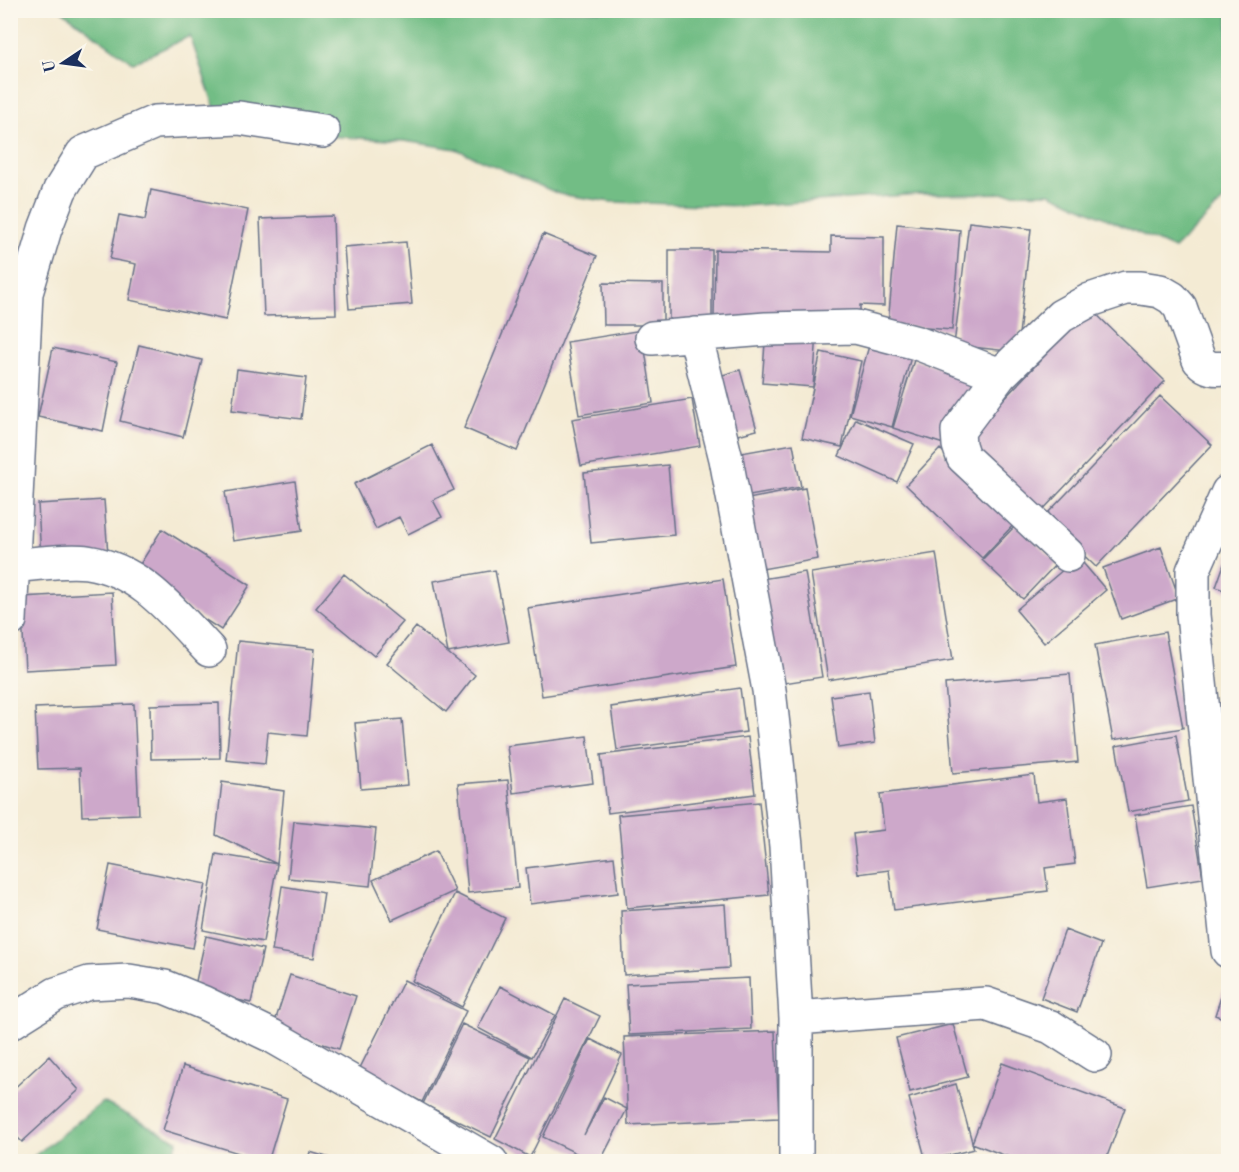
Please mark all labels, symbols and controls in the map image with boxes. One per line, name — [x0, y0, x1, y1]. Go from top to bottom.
north arrow — [33, 33, 93, 93]
text: U — [41, 58, 60, 74]

